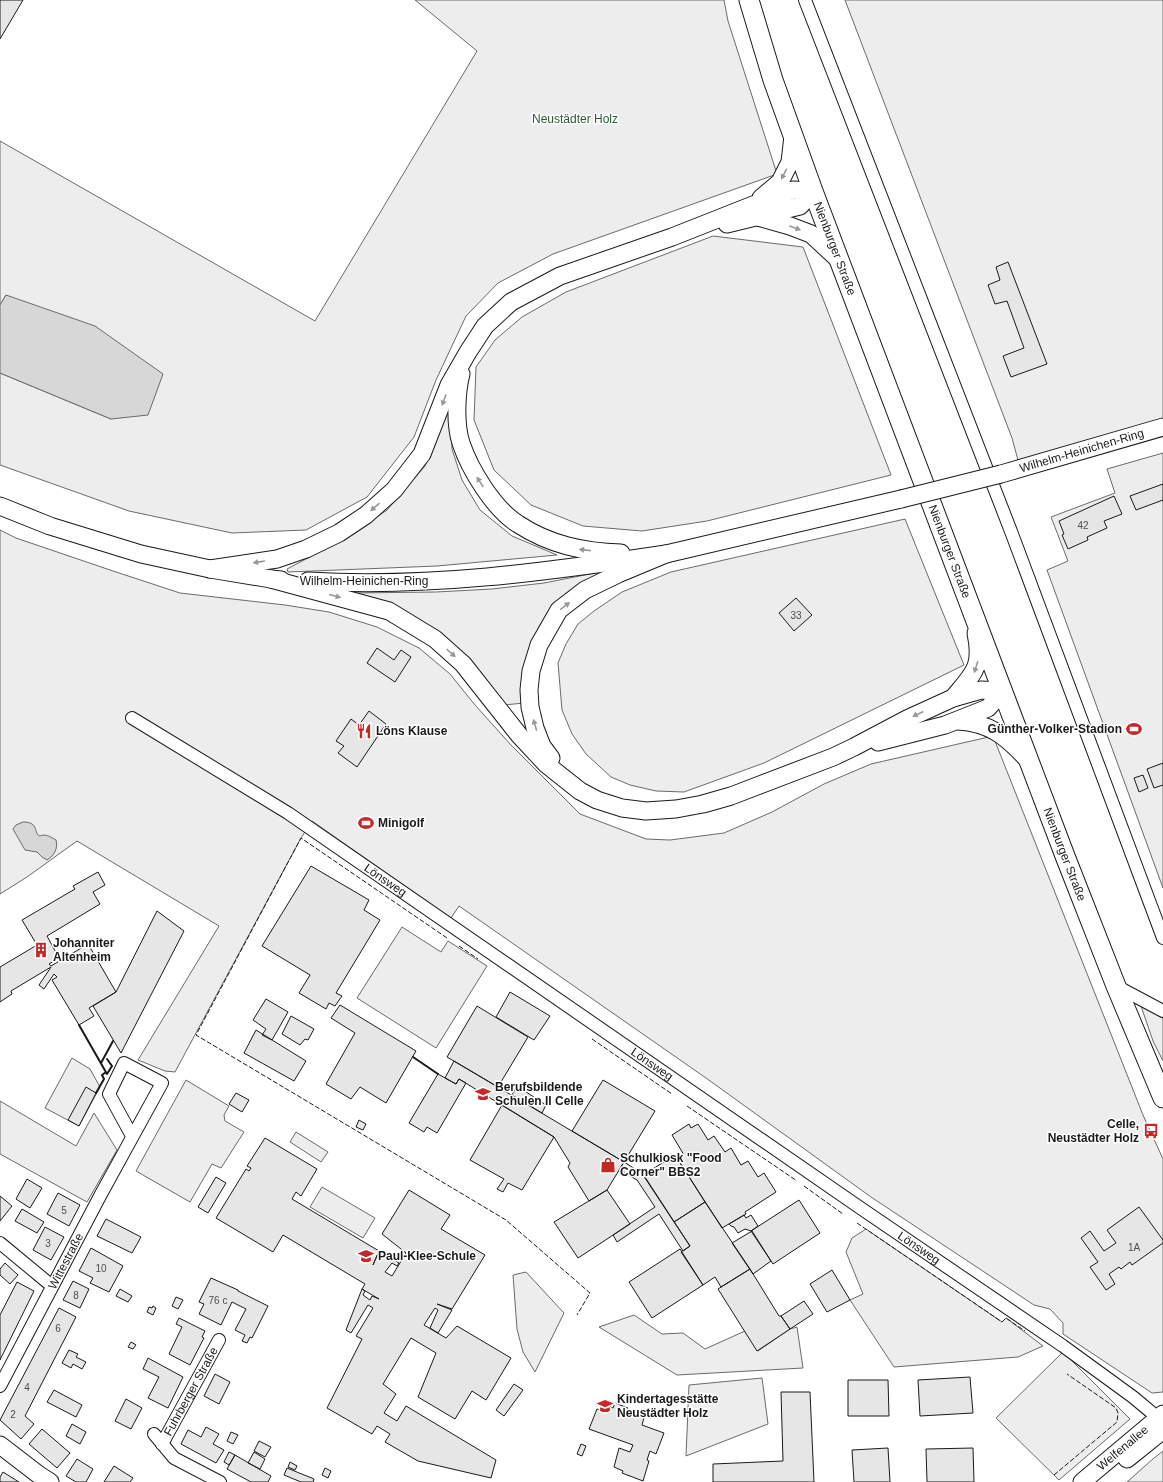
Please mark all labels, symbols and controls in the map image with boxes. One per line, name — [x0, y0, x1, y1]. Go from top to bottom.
park label: Neustädter Holz — [532, 112, 618, 126]
one-way arrow — [781, 168, 787, 180]
street label: Nienburger Straße — [811, 200, 859, 298]
one-way arrow — [790, 226, 802, 232]
one-way arrow — [441, 394, 447, 406]
street label: Wilhelm-Heinichen-Ring — [1018, 426, 1146, 475]
one-way arrow — [476, 476, 483, 488]
one-way arrow — [370, 502, 380, 512]
street label: Nienburger Straße — [926, 503, 974, 600]
house number: 42 — [1077, 520, 1089, 531]
one-way arrow — [579, 547, 591, 553]
one-way arrow — [253, 559, 265, 565]
street label: Wilhelm-Heinichen-Ring — [300, 574, 428, 588]
one-way arrow — [329, 594, 342, 600]
one-way arrow — [560, 602, 570, 610]
house number: 33 — [790, 610, 802, 621]
one-way arrow — [445, 648, 456, 657]
one-way arrow — [973, 661, 979, 673]
one-way arrow — [912, 711, 924, 717]
one-way arrow — [532, 719, 538, 731]
sports icon: Günther-Volker-Stadion — [1125, 720, 1143, 738]
restaurant icon: Löns Klause — [355, 722, 373, 740]
place label: Günther-Volker-Stadion — [988, 722, 1122, 736]
place label: Löns Klause — [376, 724, 448, 738]
street label: Nienburger Straße — [1040, 806, 1089, 903]
sports icon: Minigolf — [357, 814, 375, 832]
place label: Minigolf — [378, 816, 425, 830]
street label: Lönsweg — [362, 861, 409, 900]
place label: Johanniter Altenheim — [53, 936, 115, 964]
building icon: Johanniter Altenheim — [32, 941, 50, 959]
street label: Lönsweg — [628, 1045, 676, 1084]
place label: Berufsbildende Schulen II Celle — [495, 1080, 584, 1108]
school or university icon: Berufsbildende Schulen II Celle — [474, 1085, 492, 1103]
place label: Celle, Neustädter Holz — [1048, 1117, 1139, 1145]
bus stop icon: Celle, Neustädter Holz — [1142, 1122, 1160, 1140]
place label: Schulkiosk "Food Corner" BBS2 — [620, 1151, 722, 1179]
shop icon: Schulkiosk "Food Corner" BBS2 — [599, 1156, 617, 1174]
house number: 5 — [61, 1205, 67, 1216]
street label: Lönsweg — [895, 1229, 943, 1267]
street label: Wittestraße — [45, 1231, 86, 1292]
house number: 3 — [45, 1238, 51, 1249]
house number: 1A — [1128, 1242, 1140, 1253]
school or university icon: Paul-Klee-Schule — [357, 1247, 375, 1265]
place label: Paul-Klee-Schule — [378, 1249, 476, 1263]
house number: 10 — [95, 1263, 107, 1274]
house number: 8 — [73, 1290, 79, 1301]
house number: 76 c — [209, 1295, 227, 1306]
house number: 6 — [55, 1323, 61, 1334]
street label: Fuhrberger Straße — [161, 1344, 221, 1438]
house number: 4 — [24, 1382, 30, 1393]
place label: Kindertagesstätte Neustädter Holz — [617, 1392, 719, 1420]
school or university icon: Kindertagesstätte Neustädter Holz — [596, 1397, 614, 1415]
house number: 2 — [10, 1409, 16, 1420]
street label: Welfenallee — [1094, 1422, 1151, 1473]

